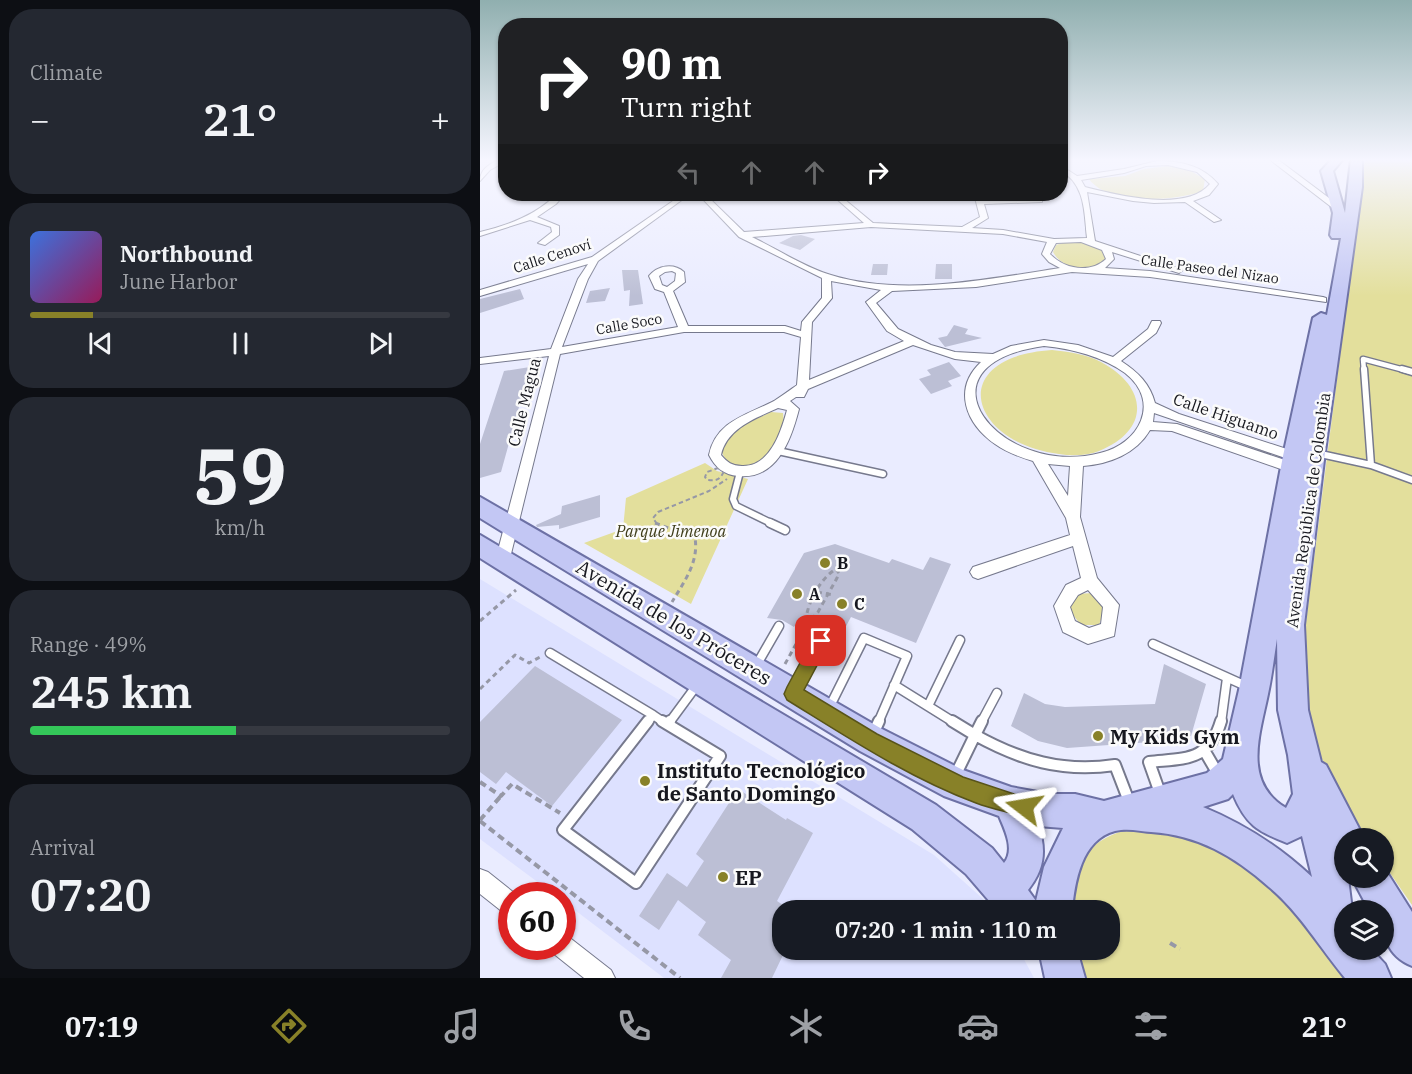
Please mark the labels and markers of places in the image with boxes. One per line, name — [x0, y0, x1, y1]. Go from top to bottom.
place label: B — [837, 553, 848, 573]
marker: B — [818, 556, 832, 570]
place label: A — [809, 584, 820, 604]
marker: A — [790, 587, 804, 601]
place label: C — [854, 594, 865, 614]
marker: C — [835, 597, 849, 611]
pin — [795, 615, 846, 666]
place label: My Kids Gym — [1110, 723, 1240, 750]
marker: My Kids Gym — [1091, 729, 1105, 743]
place label: Instituto Tecnológico de Santo Domingo — [657, 757, 865, 807]
marker: Instituto Tecnológico de Santo Domingo — [638, 774, 652, 788]
place label: EP — [735, 864, 762, 891]
marker: EP — [716, 870, 730, 884]

